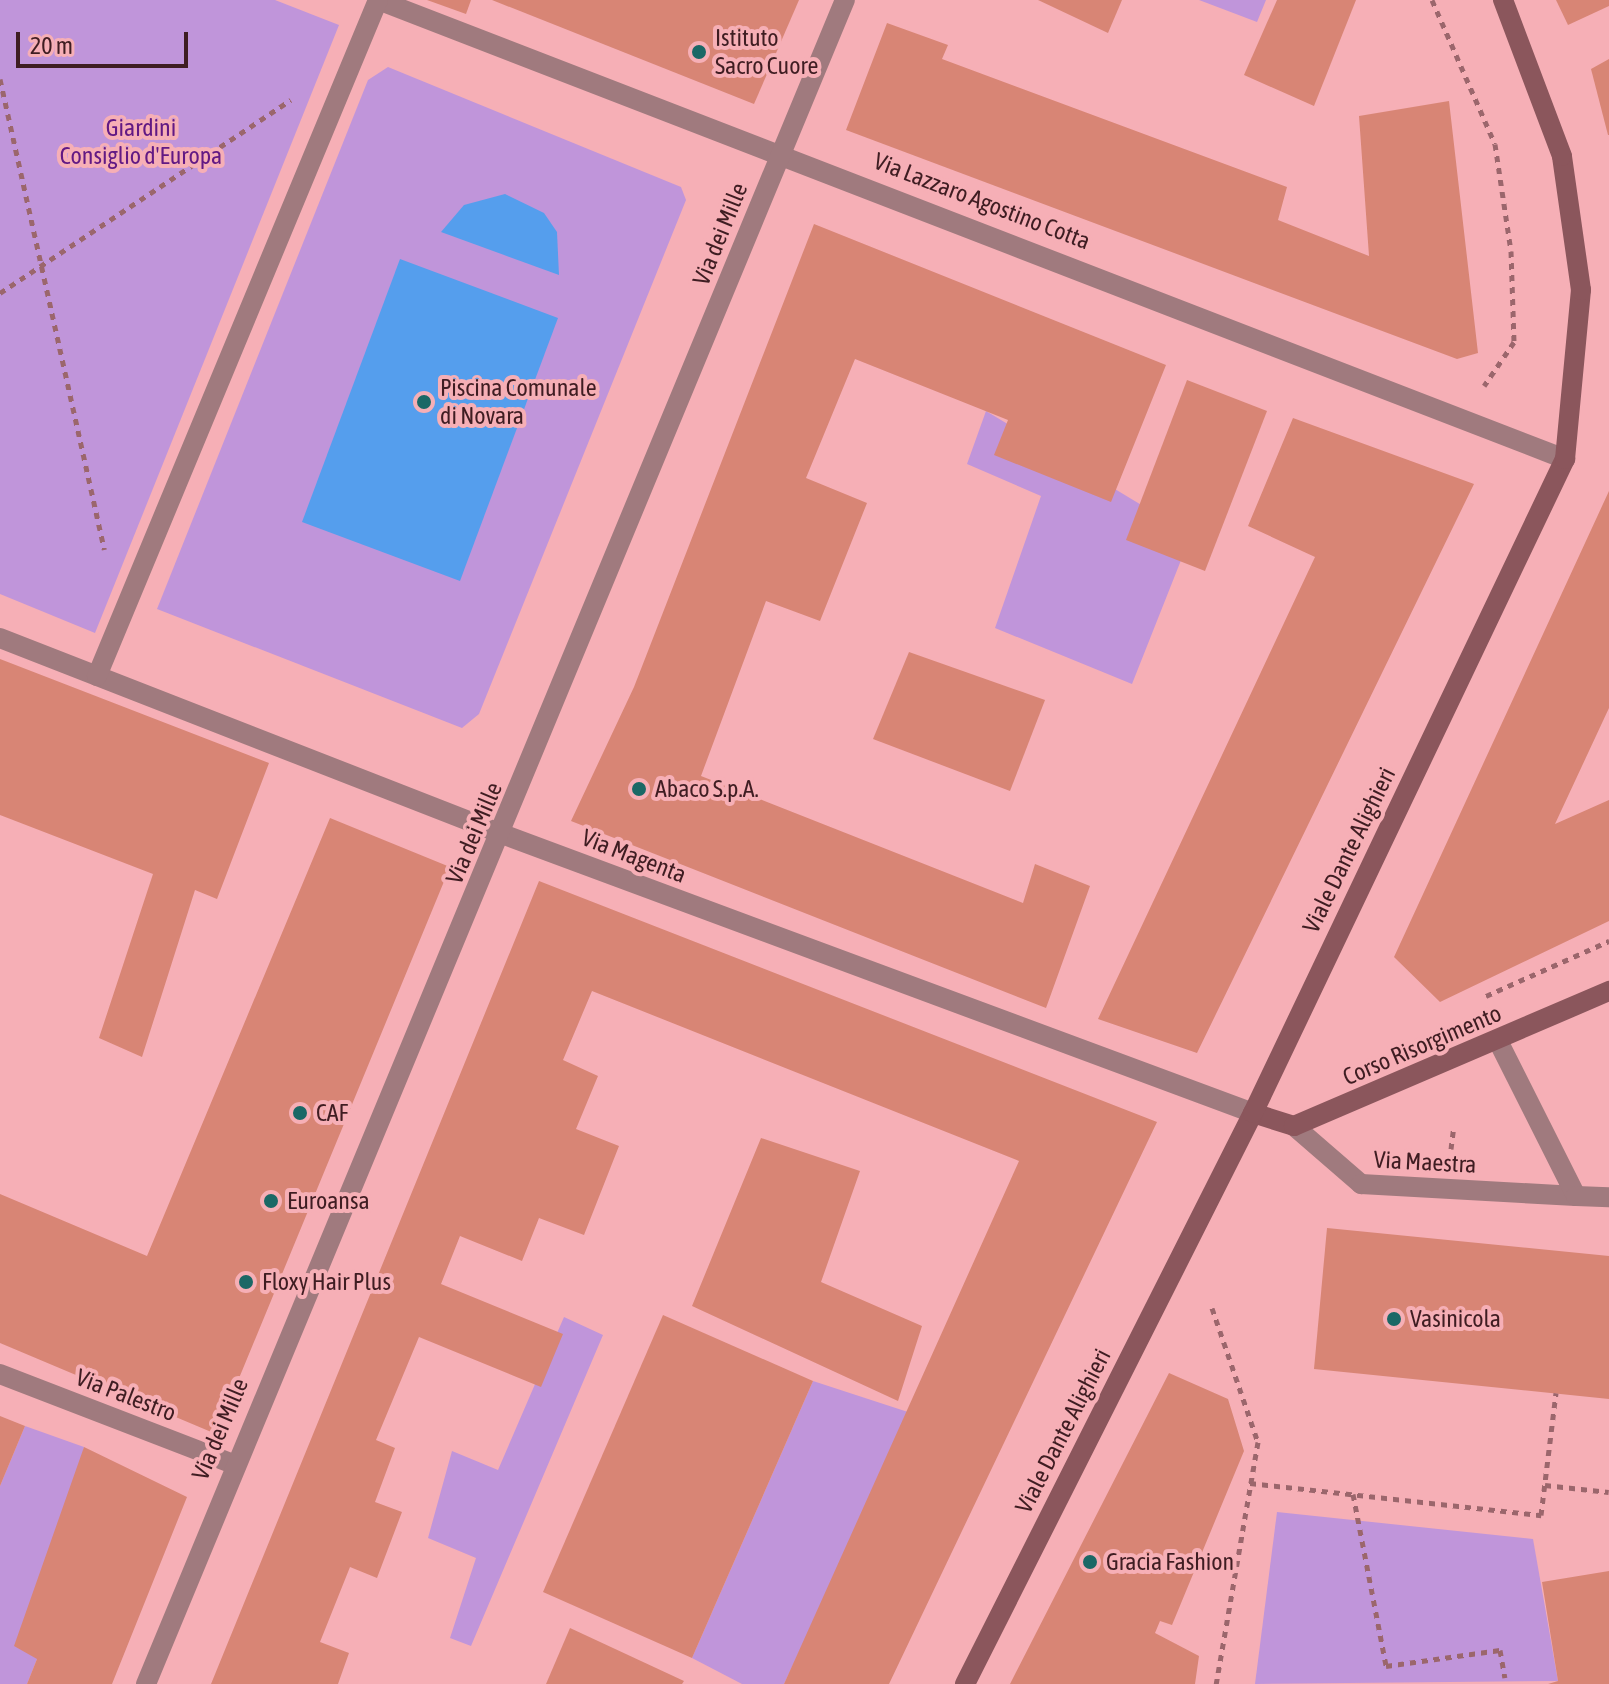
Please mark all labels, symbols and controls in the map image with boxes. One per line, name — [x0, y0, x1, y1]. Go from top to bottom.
scale bar — [20, 16, 192, 66]
place label: Istituto Sacro Cuore — [715, 24, 818, 80]
text: 20 m — [30, 32, 73, 59]
marker: Istituto Sacro Cuore — [690, 43, 708, 61]
park label: Giardini Consiglio d'Europa — [60, 114, 222, 170]
street label: Via Lazzaro Agostino Cotta — [870, 146, 1094, 256]
street label: Via dei Mille — [686, 179, 754, 289]
place label: Piscina Comunale di Novara — [440, 374, 597, 430]
marker: Piscina Comunale di Novara — [415, 393, 433, 411]
street label: Viale Dante Alighieri — [1297, 763, 1401, 937]
place label: Abaco S.p.A. — [655, 775, 759, 803]
street label: Via dei Mille — [440, 778, 508, 888]
marker: Abaco S.p.A. — [630, 780, 648, 798]
street label: Via Magenta — [578, 823, 690, 889]
street label: Corso Risorgimento — [1338, 999, 1506, 1091]
place label: CAF — [316, 1099, 348, 1127]
marker: CAF — [291, 1104, 309, 1122]
street label: Via Maestra — [1373, 1145, 1477, 1179]
place label: Euroansa — [287, 1187, 370, 1215]
marker: Euroansa — [262, 1192, 280, 1210]
place label: Floxy Hair Plus — [262, 1268, 391, 1296]
marker: Floxy Hair Plus — [237, 1273, 255, 1291]
place label: Vasinicola — [1410, 1305, 1501, 1333]
marker: Vasinicola — [1385, 1310, 1403, 1328]
street label: Viale Dante Alighieri — [1009, 1344, 1117, 1518]
street label: Via Palestro — [72, 1363, 180, 1427]
street label: Via dei Mille — [186, 1374, 254, 1484]
place label: Gracia Fashion — [1106, 1548, 1234, 1576]
marker: Gracia Fashion — [1081, 1553, 1099, 1571]

